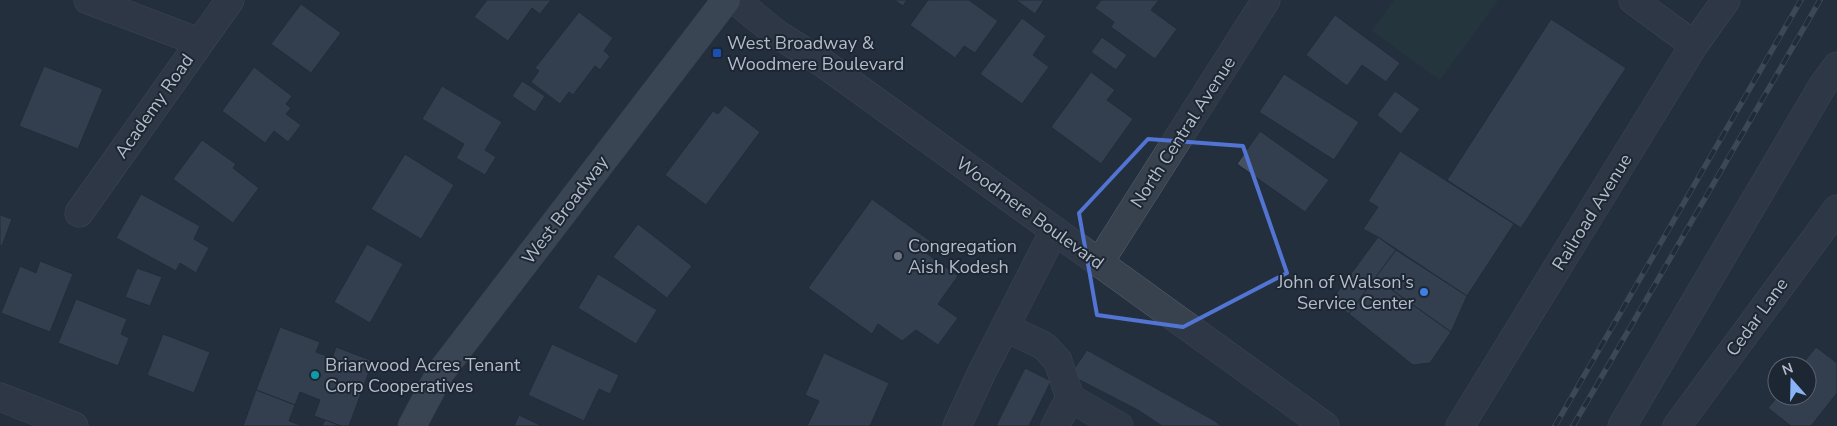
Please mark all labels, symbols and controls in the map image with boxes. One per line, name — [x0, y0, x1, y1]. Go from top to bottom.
place label: West Broadway & Woodmere Boulevard — [727, 31, 904, 76]
marker: West Broadway & Woodmere Boulevard — [711, 47, 723, 59]
street label: Academy Road — [109, 49, 199, 163]
street label: North Central Avenue — [1125, 52, 1241, 212]
street label: Railroad Avenue — [1547, 149, 1637, 275]
street label: West Broadway — [516, 150, 614, 269]
street label: Woodmere Boulevard — [951, 151, 1109, 275]
place label: Congregation Aish Kodesh — [908, 234, 1017, 279]
marker: Congregation Aish Kodesh — [892, 250, 904, 262]
place label: John of Walson's Service Center — [1276, 270, 1415, 315]
street label: Cedar Lane — [1720, 273, 1794, 361]
marker: John of Walson's Service Center — [1418, 286, 1430, 298]
place label: Briarwood Acres Tenant Corp Cooperatives — [325, 353, 521, 398]
north arrow — [1767, 356, 1817, 406]
text: N — [1780, 359, 1796, 380]
marker: Briarwood Acres Tenant Corp Cooperatives — [309, 369, 321, 381]

